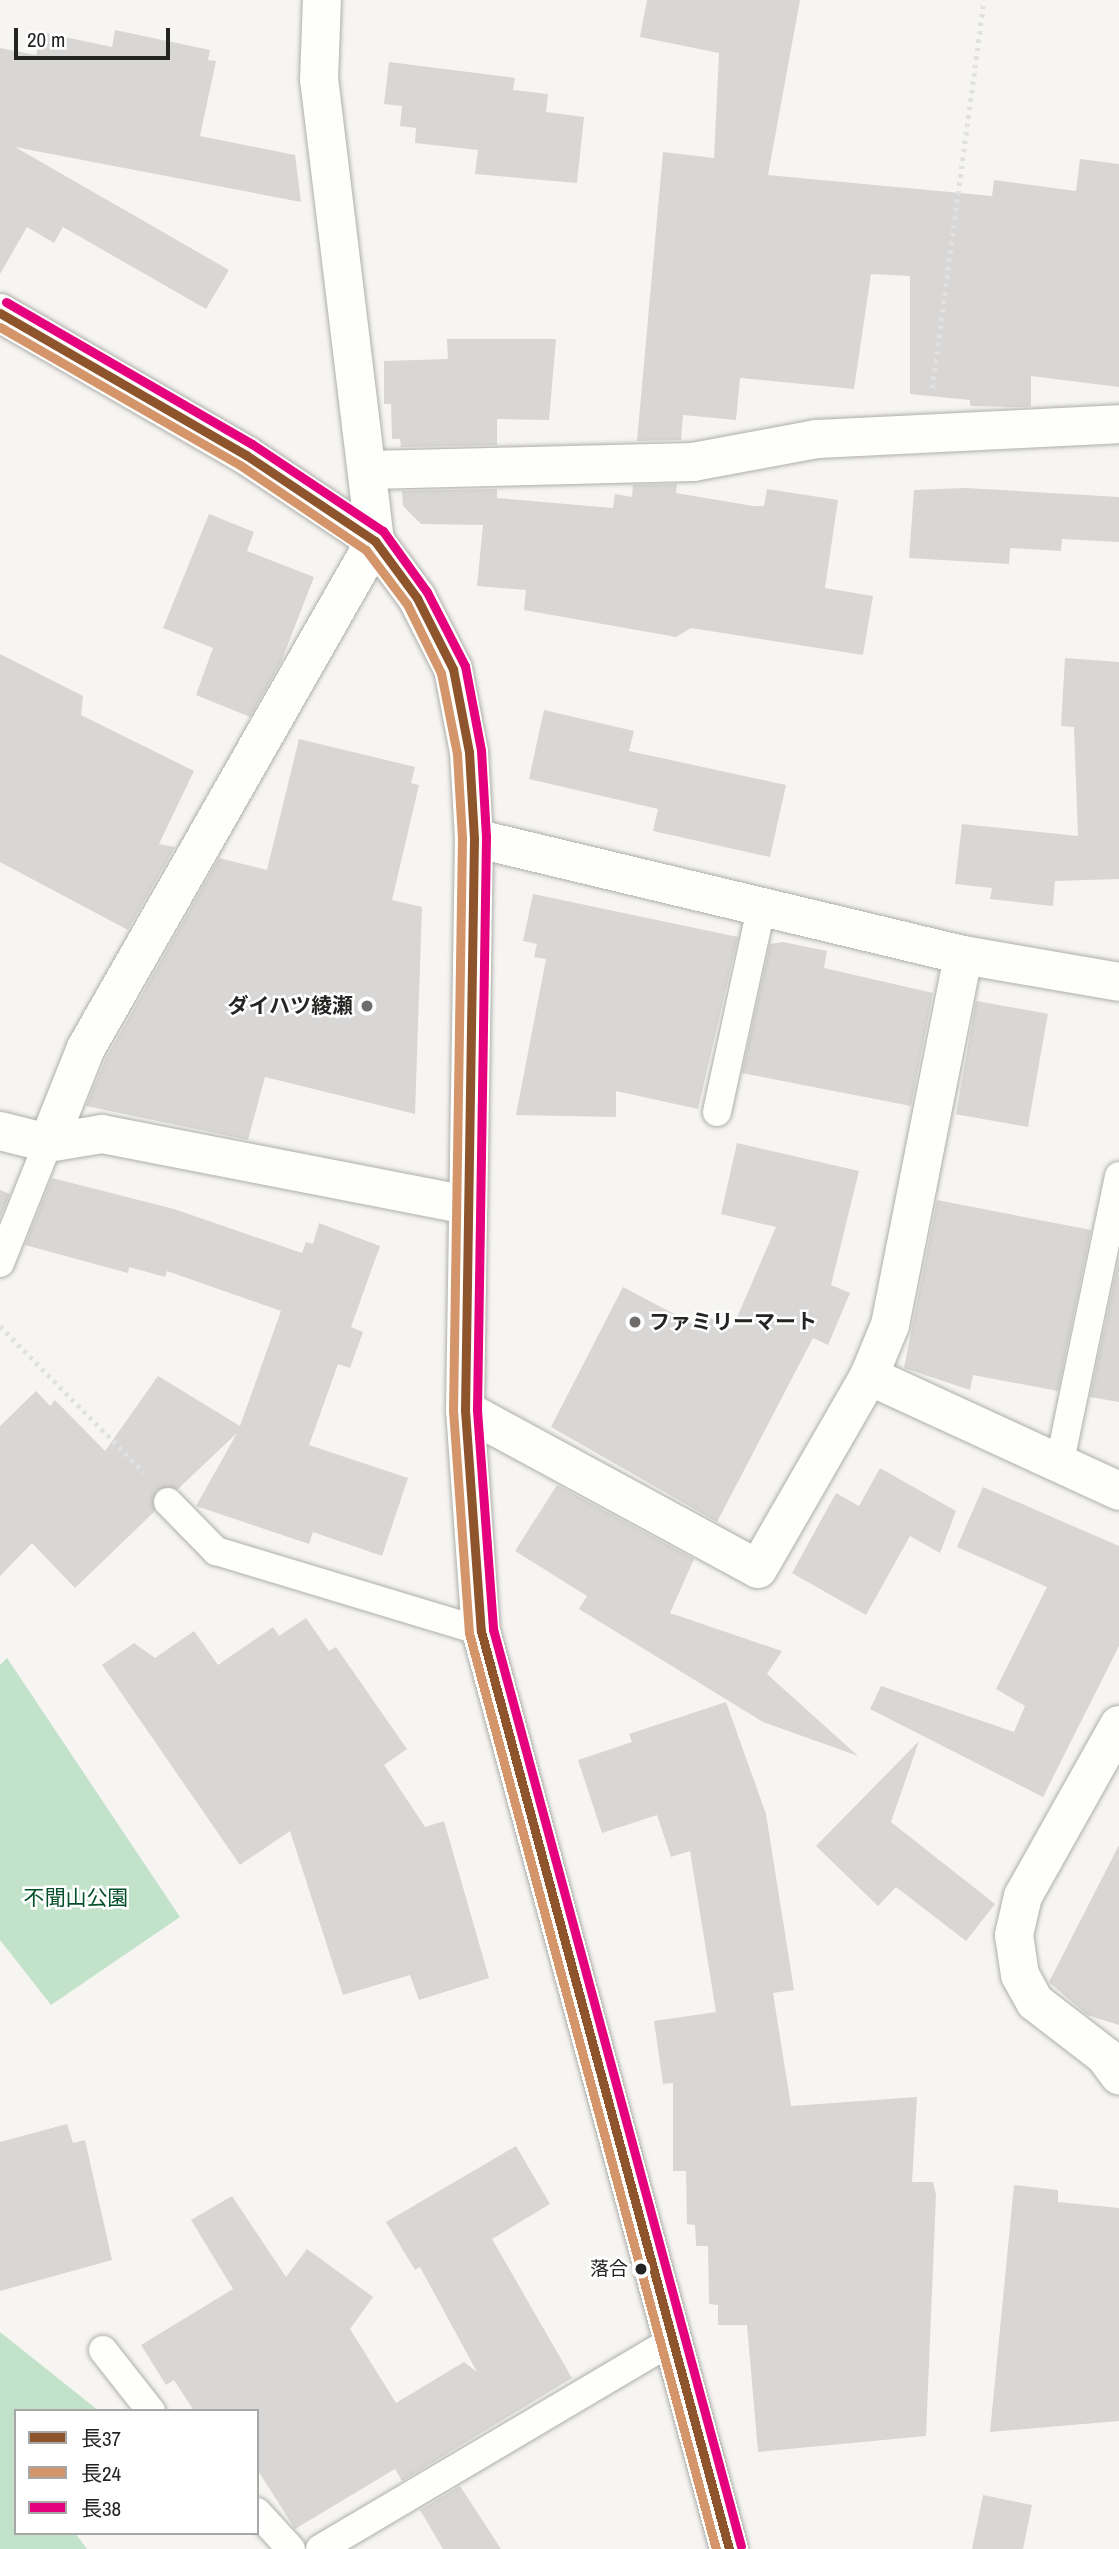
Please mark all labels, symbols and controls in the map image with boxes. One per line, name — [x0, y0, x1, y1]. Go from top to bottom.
scale bar — [18, 14, 173, 58]
text: 20 m — [27, 25, 65, 54]
place label: ダイハツ綾瀬 — [227, 993, 353, 1019]
marker: ダイハツ綾瀬 — [359, 998, 375, 1014]
place label: ファミリーマート — [649, 1309, 817, 1335]
marker: ファミリーマート — [627, 1314, 643, 1330]
park label: 不聞山公園 — [24, 1885, 128, 1911]
place label: 落合 — [590, 2258, 628, 2280]
marker: 落合 — [634, 2262, 648, 2276]
legend — [14, 2409, 259, 2535]
text: 長37 — [81, 2424, 121, 2453]
text: 長24 — [81, 2459, 121, 2488]
text: 長38 — [81, 2494, 121, 2523]

